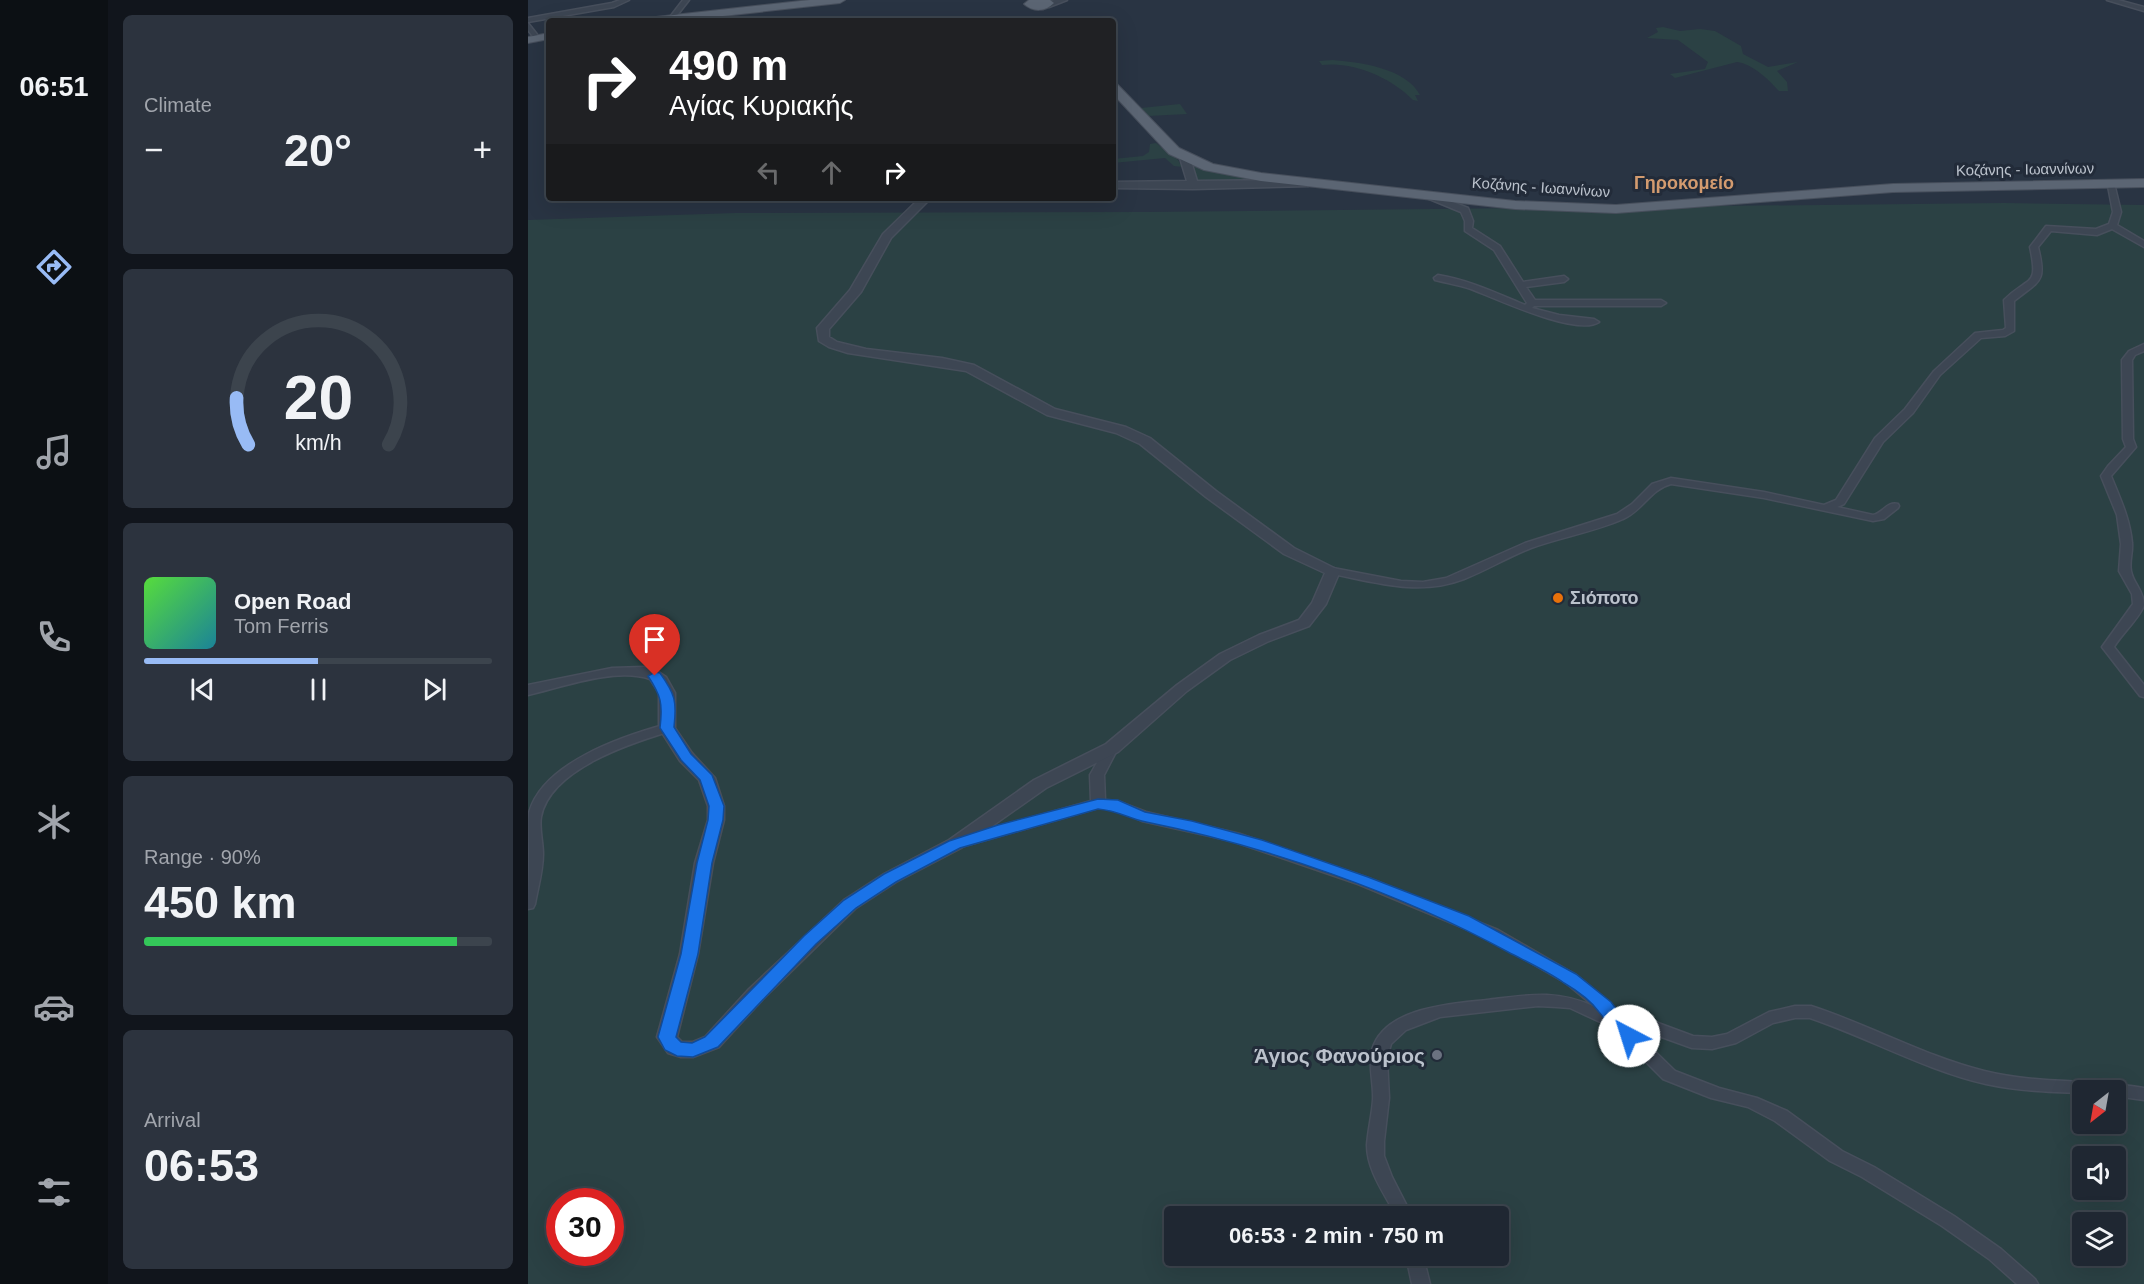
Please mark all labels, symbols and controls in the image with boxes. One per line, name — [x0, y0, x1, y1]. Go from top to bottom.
icon: right — [570, 42, 648, 120]
text: 490 m — [669, 42, 788, 89]
text: 06:51 — [19, 72, 89, 102]
text: Αγίας Κυριακής — [669, 91, 853, 121]
text: Climate — [144, 94, 212, 116]
text: 20° — [284, 125, 352, 176]
text: − — [144, 131, 163, 168]
text: + — [473, 131, 492, 168]
icon: left — [752, 156, 785, 189]
icon: ahead — [815, 156, 848, 189]
icon: right — [878, 156, 911, 189]
street label: Κοζάνης - Ιωαννίνων — [1956, 159, 2094, 179]
district label: Γηροκομείο — [1634, 173, 1734, 193]
street label: Κοζάνης - Ιωαννίνων — [1471, 174, 1611, 200]
icon: directions — [33, 246, 75, 288]
text: 20 — [283, 363, 353, 432]
icon: music — [33, 431, 75, 473]
text: km/h — [295, 432, 341, 456]
place label: Σιόποτο — [1570, 588, 1639, 608]
text: Open Road — [234, 589, 351, 614]
marker: Σιόποτο — [1551, 591, 1565, 605]
pin — [629, 614, 680, 676]
text: Tom Ferris — [234, 615, 328, 637]
icon: phone — [33, 616, 75, 658]
icon: arrive — [638, 623, 671, 656]
icon: previous — [186, 673, 219, 706]
icon: pause — [302, 673, 335, 706]
icon: next — [418, 673, 451, 706]
icon: climate — [33, 801, 75, 843]
text: Range · 90% — [144, 846, 261, 868]
text: 450 km — [144, 877, 297, 928]
icon: car — [33, 986, 75, 1028]
position arrow — [1597, 1004, 1661, 1068]
place label: Άγιος Φανούριος — [1254, 1044, 1425, 1068]
marker: Άγιος Φανούριος — [1430, 1048, 1444, 1062]
north arrow — [2072, 1080, 2126, 1134]
map controls — [2072, 1080, 2126, 1266]
text: Arrival — [144, 1109, 201, 1131]
text: 06:53 — [144, 1140, 259, 1191]
button: sound — [2072, 1146, 2126, 1200]
icon: filters — [33, 1171, 75, 1213]
speed limit sign: 30 — [546, 1188, 624, 1266]
button: layers — [2072, 1212, 2126, 1266]
text: 06:53 · 2 min · 750 m — [1229, 1223, 1444, 1248]

